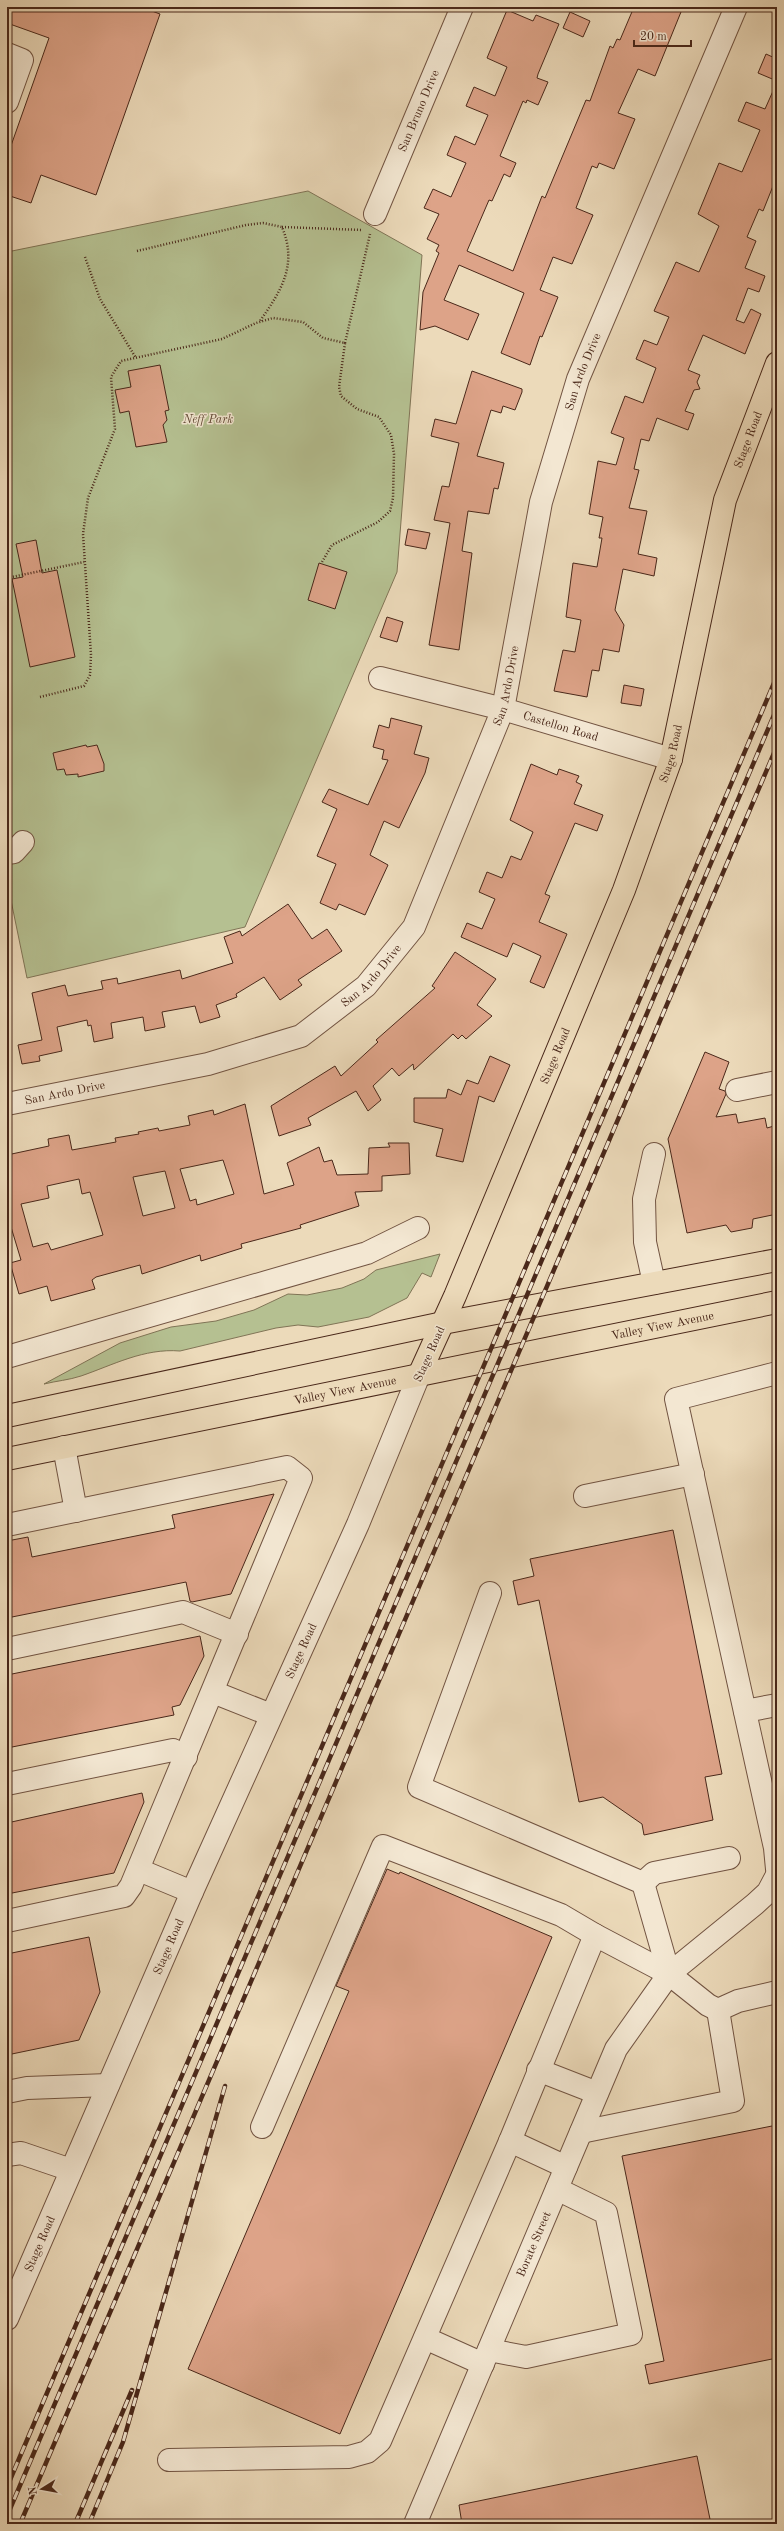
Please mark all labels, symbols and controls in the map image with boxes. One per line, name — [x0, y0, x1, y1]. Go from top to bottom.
scale bar — [634, 22, 691, 48]
text: 20 m — [640, 31, 667, 43]
street label: San Bruno Drive — [397, 68, 442, 154]
street label: San Ardo Drive — [564, 331, 604, 412]
street label: Stage Road — [733, 410, 765, 470]
park label: Neff Park — [182, 414, 233, 426]
street label: San Ardo Drive — [492, 644, 522, 728]
street label: Castellon Road — [521, 710, 599, 744]
street label: Stage Road — [658, 724, 685, 785]
street label: San Ardo Drive — [339, 942, 404, 1010]
street label: Stage Road — [539, 1026, 573, 1086]
street label: San Ardo Drive — [24, 1080, 107, 1107]
street label: Valley View Avenue — [610, 1310, 716, 1343]
street label: Stage Road — [412, 1325, 448, 1384]
street label: Valley View Avenue — [293, 1375, 398, 1407]
street label: Stage Road — [284, 1621, 319, 1681]
street label: Stage Road — [152, 1917, 187, 1977]
street label: Borate Street — [515, 2210, 554, 2279]
street label: Stage Road — [23, 2214, 58, 2274]
north arrow — [22, 2469, 62, 2509]
text: N — [27, 2485, 40, 2496]

